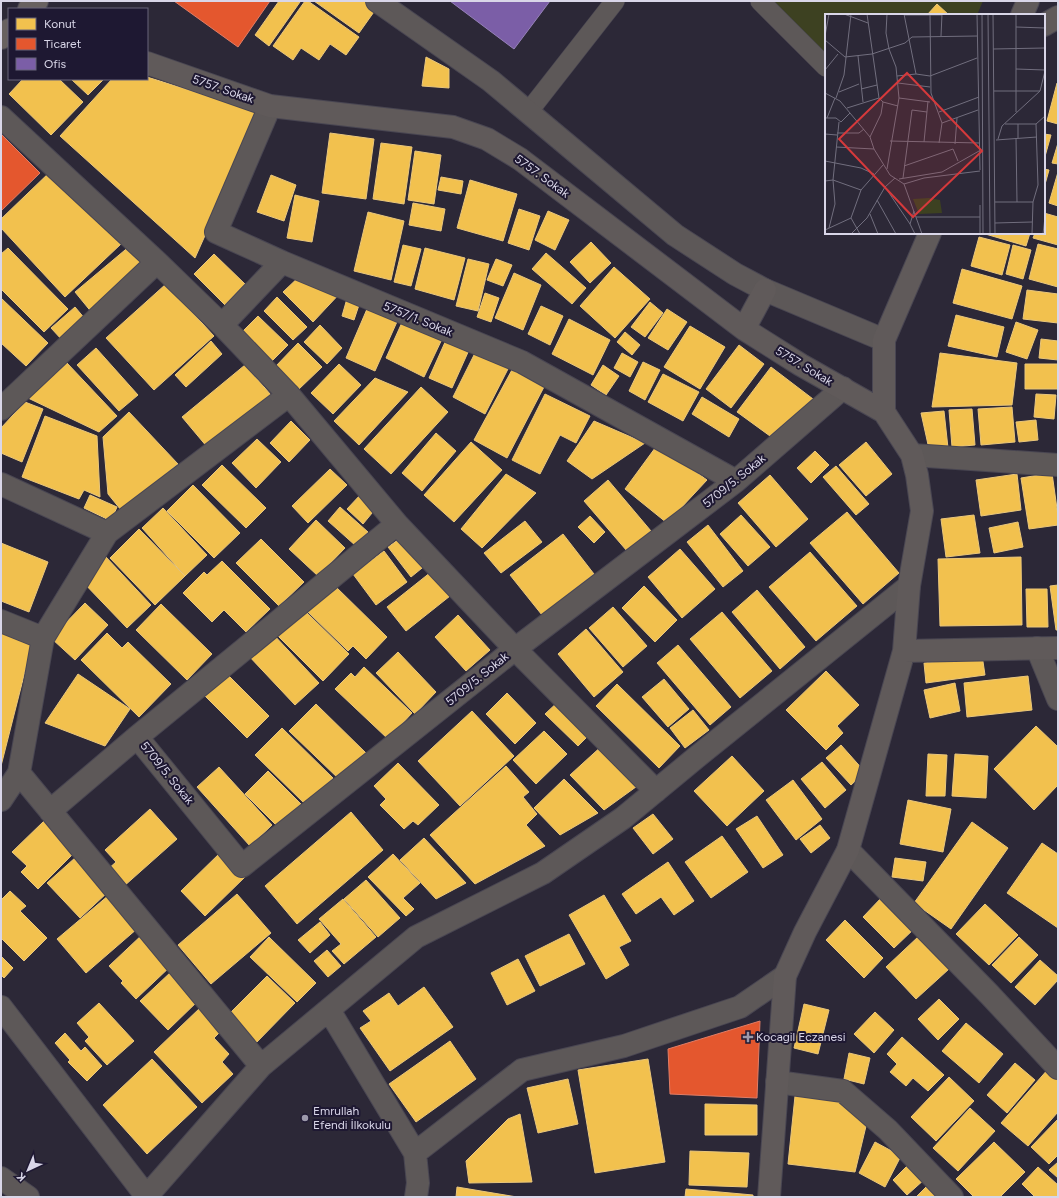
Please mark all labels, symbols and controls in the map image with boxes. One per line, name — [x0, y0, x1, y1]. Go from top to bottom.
legend — [8, 8, 148, 80]
inset map — [825, 14, 1045, 234]
text: Konut — [44, 17, 77, 31]
text: Ticaret — [44, 37, 82, 51]
text: Ofis — [44, 57, 67, 71]
street label: 5757. Sokak — [190, 72, 256, 106]
street label: 5757. Sokak — [512, 151, 572, 201]
street label: 5757/1. Sokak — [381, 299, 455, 339]
street label: 5757. Sokak — [773, 343, 835, 389]
street label: 5709/5. Sokak — [700, 451, 768, 511]
street label: 5709/5. Sokak — [443, 649, 511, 709]
street label: 5709/5. Sokak — [137, 739, 197, 807]
place label: Kocagil Eczanesi — [756, 1030, 845, 1044]
marker: Kocagil Eczanesi — [743, 1032, 753, 1042]
place label: Emrullah Efendi İlkokulu — [313, 1104, 391, 1132]
marker: Emrullah Efendi İlkokulu — [300, 1113, 310, 1123]
north arrow — [8, 1150, 48, 1190]
text: K — [14, 1169, 29, 1184]

